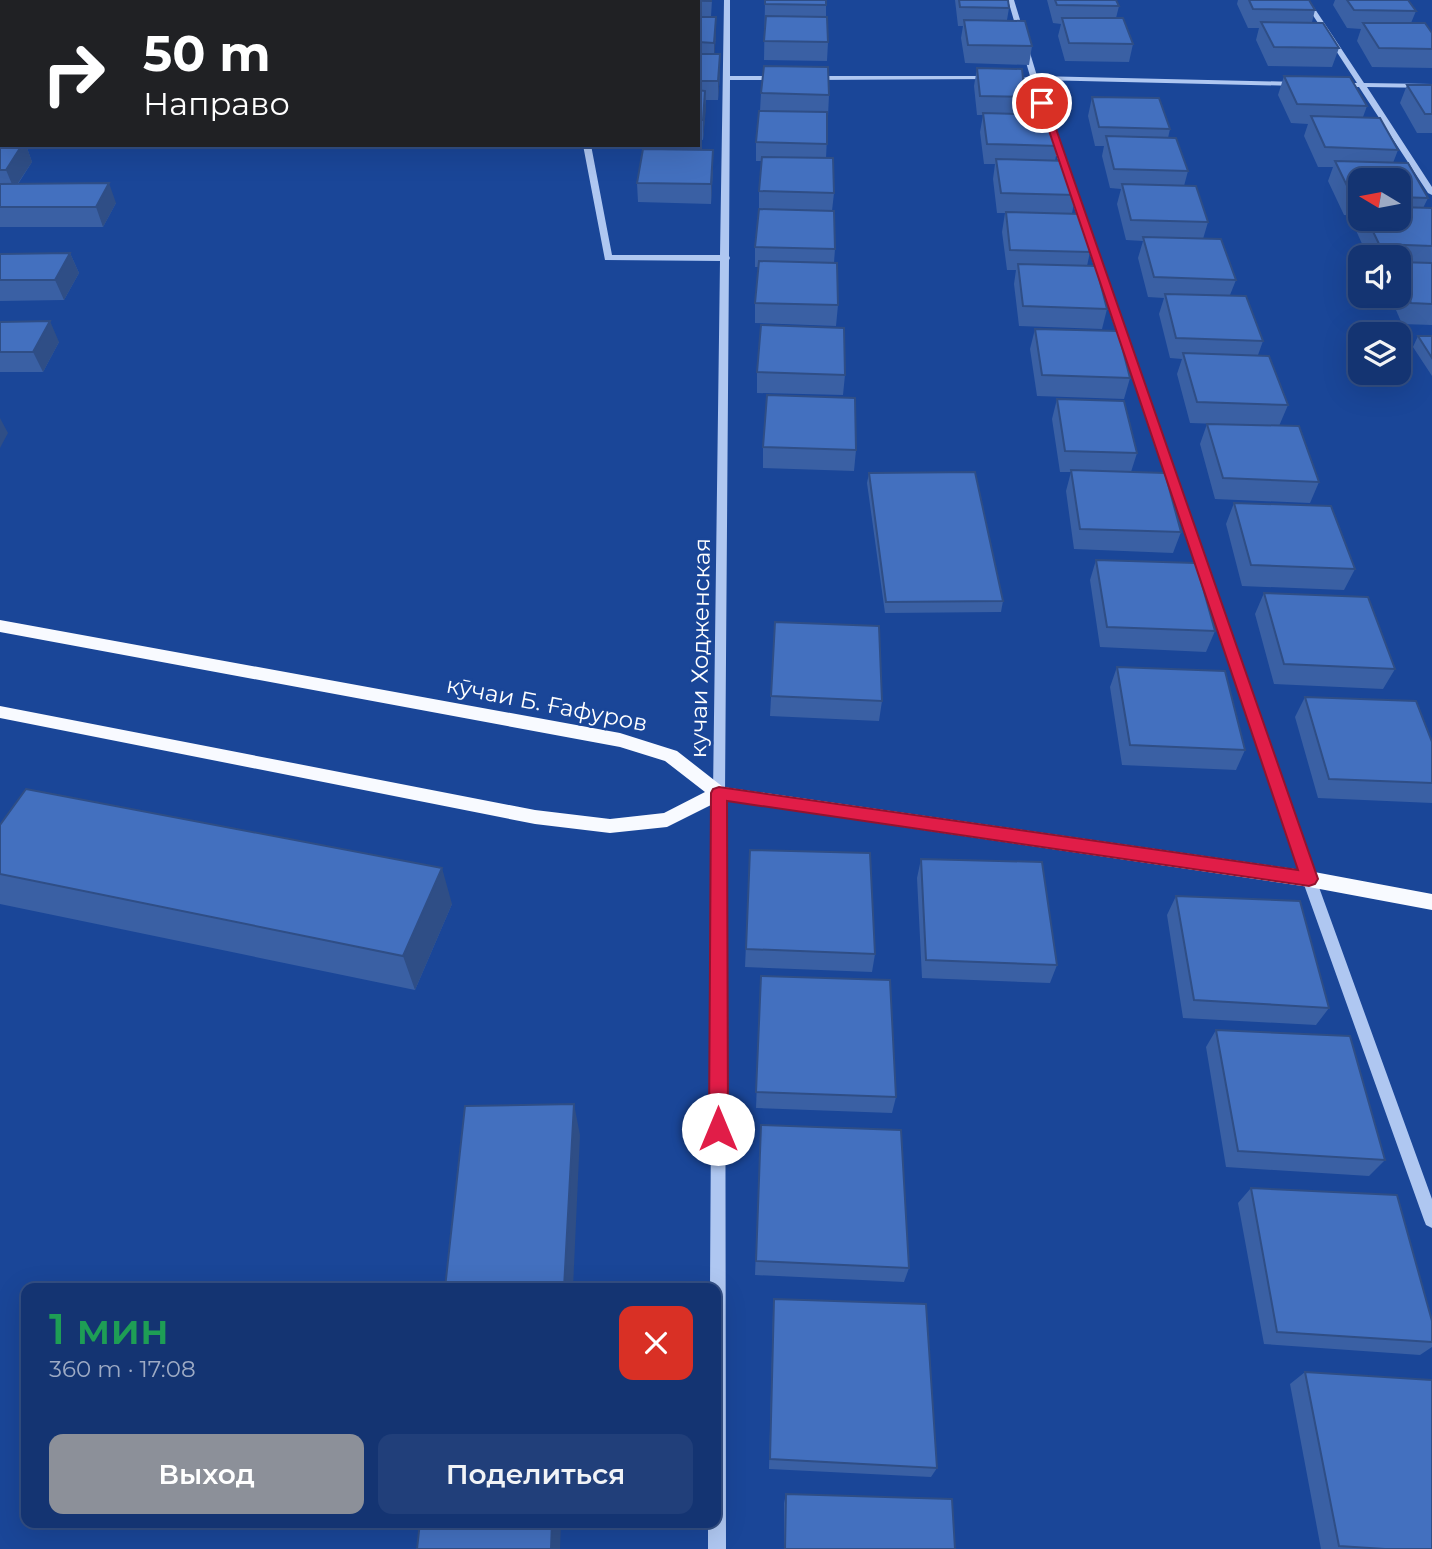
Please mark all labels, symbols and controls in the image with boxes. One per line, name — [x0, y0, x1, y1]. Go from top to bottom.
text: 50 m — [143, 24, 271, 83]
icon: right — [28, 28, 119, 119]
pin — [1012, 73, 1072, 133]
text: Направо — [143, 84, 290, 123]
icon: arrive — [1023, 84, 1061, 122]
north arrow — [1348, 168, 1410, 231]
map controls — [1348, 168, 1411, 385]
button: sound — [1348, 245, 1411, 308]
button: layers — [1348, 322, 1411, 385]
street label: кучаи Ходженская — [684, 538, 716, 758]
street label: кӯчаи Б. Ғафуров — [444, 671, 650, 737]
position arrow — [681, 1092, 755, 1166]
text: 1 мин — [49, 1303, 169, 1355]
button: close — [619, 1306, 693, 1380]
text: 360 m · 17:08 — [49, 1355, 196, 1383]
button: Выход — [49, 1434, 364, 1514]
button: Поделиться — [378, 1434, 693, 1514]

